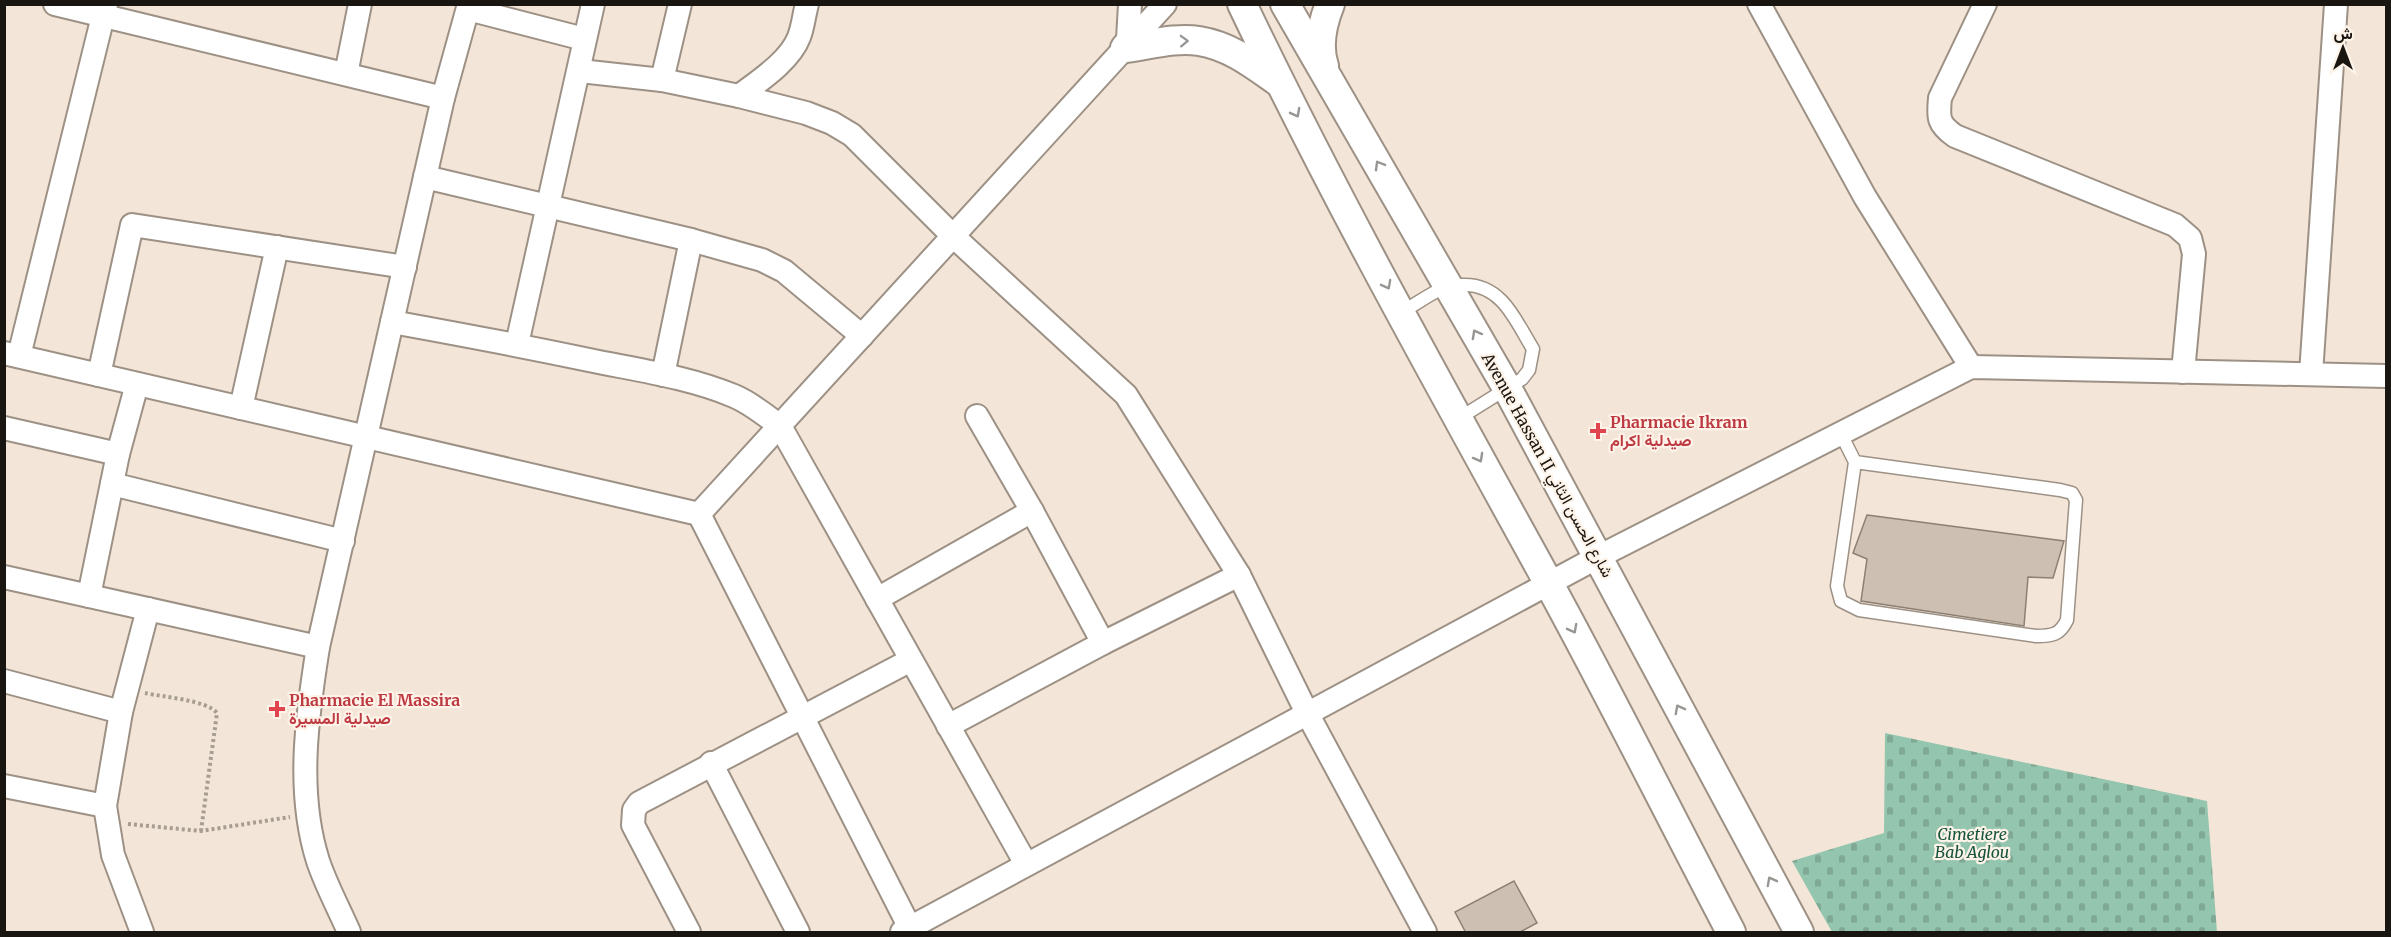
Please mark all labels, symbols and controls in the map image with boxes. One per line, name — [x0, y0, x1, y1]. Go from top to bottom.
north arrow — [2313, 18, 2373, 78]
text: ش — [2333, 23, 2353, 43]
one-way arrow — [1179, 34, 1188, 47]
one-way arrow — [1289, 107, 1300, 118]
one-way arrow — [1375, 161, 1386, 171]
one-way arrow — [1380, 279, 1391, 290]
one-way arrow — [1472, 330, 1483, 340]
street label: Avenue Hassan II شارع الحسن الثاني — [1474, 348, 1618, 583]
place label: Pharmacie Ikram صيدلية اكرام — [1610, 412, 1748, 451]
marker: Pharmacie Ikram صيدلية اكرام — [1591, 424, 1605, 438]
one-way arrow — [1472, 452, 1483, 462]
one-way arrow — [1565, 622, 1577, 633]
place label: Pharmacie El Massira صيدلية المسيرة — [289, 690, 460, 729]
marker: Pharmacie El Massira صيدلية المسيرة — [270, 702, 284, 716]
one-way arrow — [1675, 705, 1686, 715]
park label: Cimetiere Bab Aglou — [1935, 824, 2009, 862]
one-way arrow — [1767, 877, 1778, 887]

